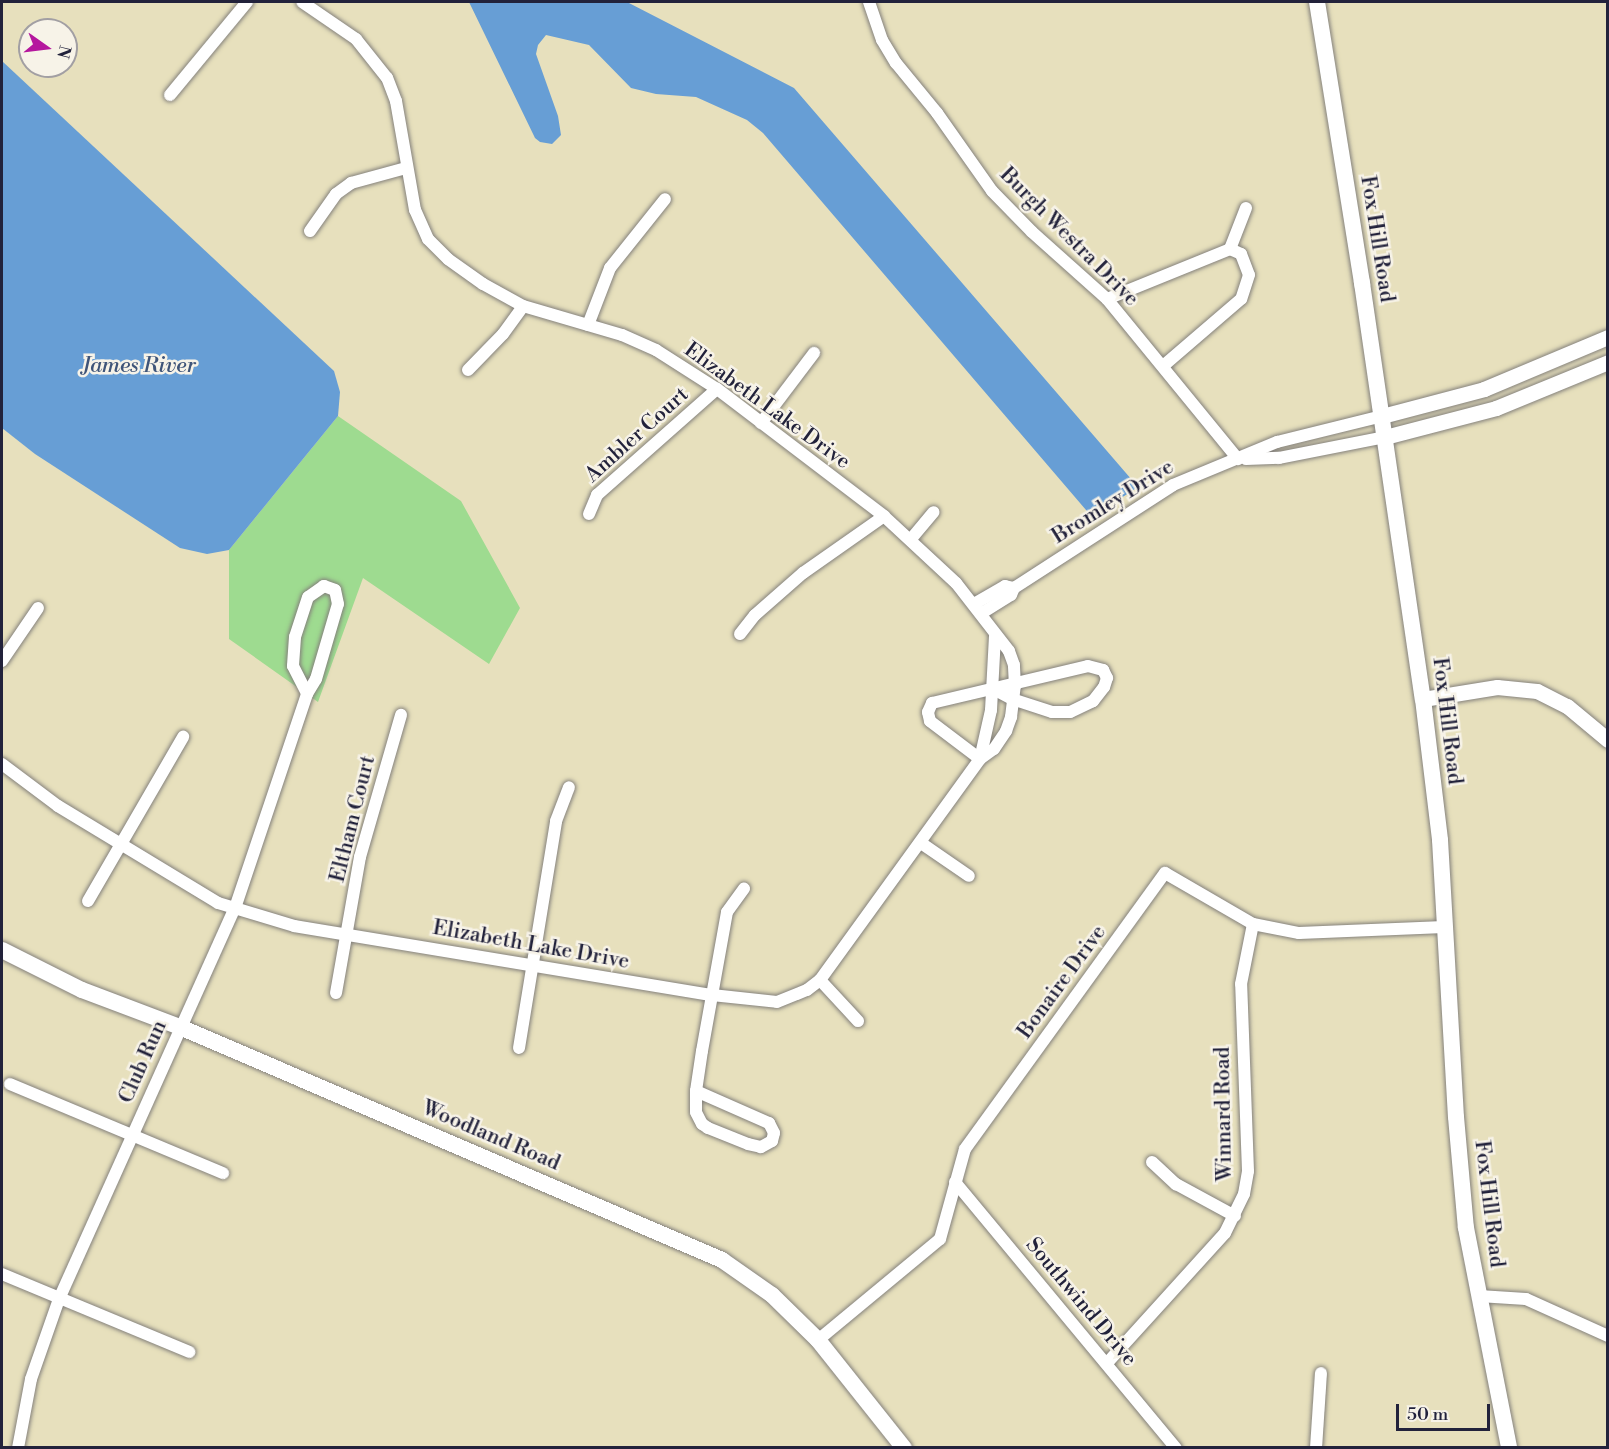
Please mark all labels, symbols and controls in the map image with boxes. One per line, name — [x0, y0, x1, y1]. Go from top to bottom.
north arrow — [18, 18, 78, 78]
text: N — [52, 43, 75, 60]
street label: Burgh Westra Drive — [994, 162, 1144, 312]
street label: Fox Hill Road — [1355, 174, 1399, 304]
street label: Elizabeth Lake Drive — [679, 337, 855, 475]
water label: James River — [82, 353, 196, 379]
street label: Ambler Court — [580, 382, 694, 488]
street label: Bromley Drive — [1048, 455, 1178, 549]
street label: Fox Hill Road — [1427, 656, 1467, 786]
street label: Eltham Court — [325, 753, 381, 885]
street label: Elizabeth Lake Drive — [431, 915, 631, 975]
street label: Bonaire Drive — [1012, 920, 1112, 1044]
street label: Club Run — [114, 1017, 172, 1107]
street label: Winnard Road — [1210, 1046, 1238, 1182]
street label: Woodland Road — [418, 1096, 564, 1176]
street label: Fox Hill Road — [1469, 1139, 1509, 1269]
street label: Southwind Drive — [1020, 1233, 1142, 1371]
scale bar — [1399, 1392, 1494, 1430]
text: 50 m — [1407, 1403, 1448, 1426]

